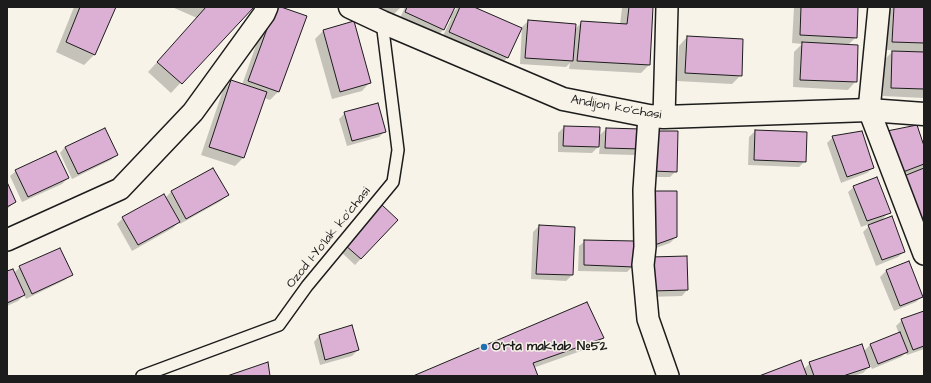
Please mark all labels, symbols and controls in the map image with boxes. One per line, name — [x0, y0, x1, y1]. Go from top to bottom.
street label: Andijon ko'chasi — [569, 92, 663, 124]
street label: Ozod 1-Yo'lak ko'chasi — [283, 184, 375, 292]
place label: O'rta maktab №52 — [492, 339, 607, 355]
marker: O'rta maktab №52 — [479, 342, 489, 352]

